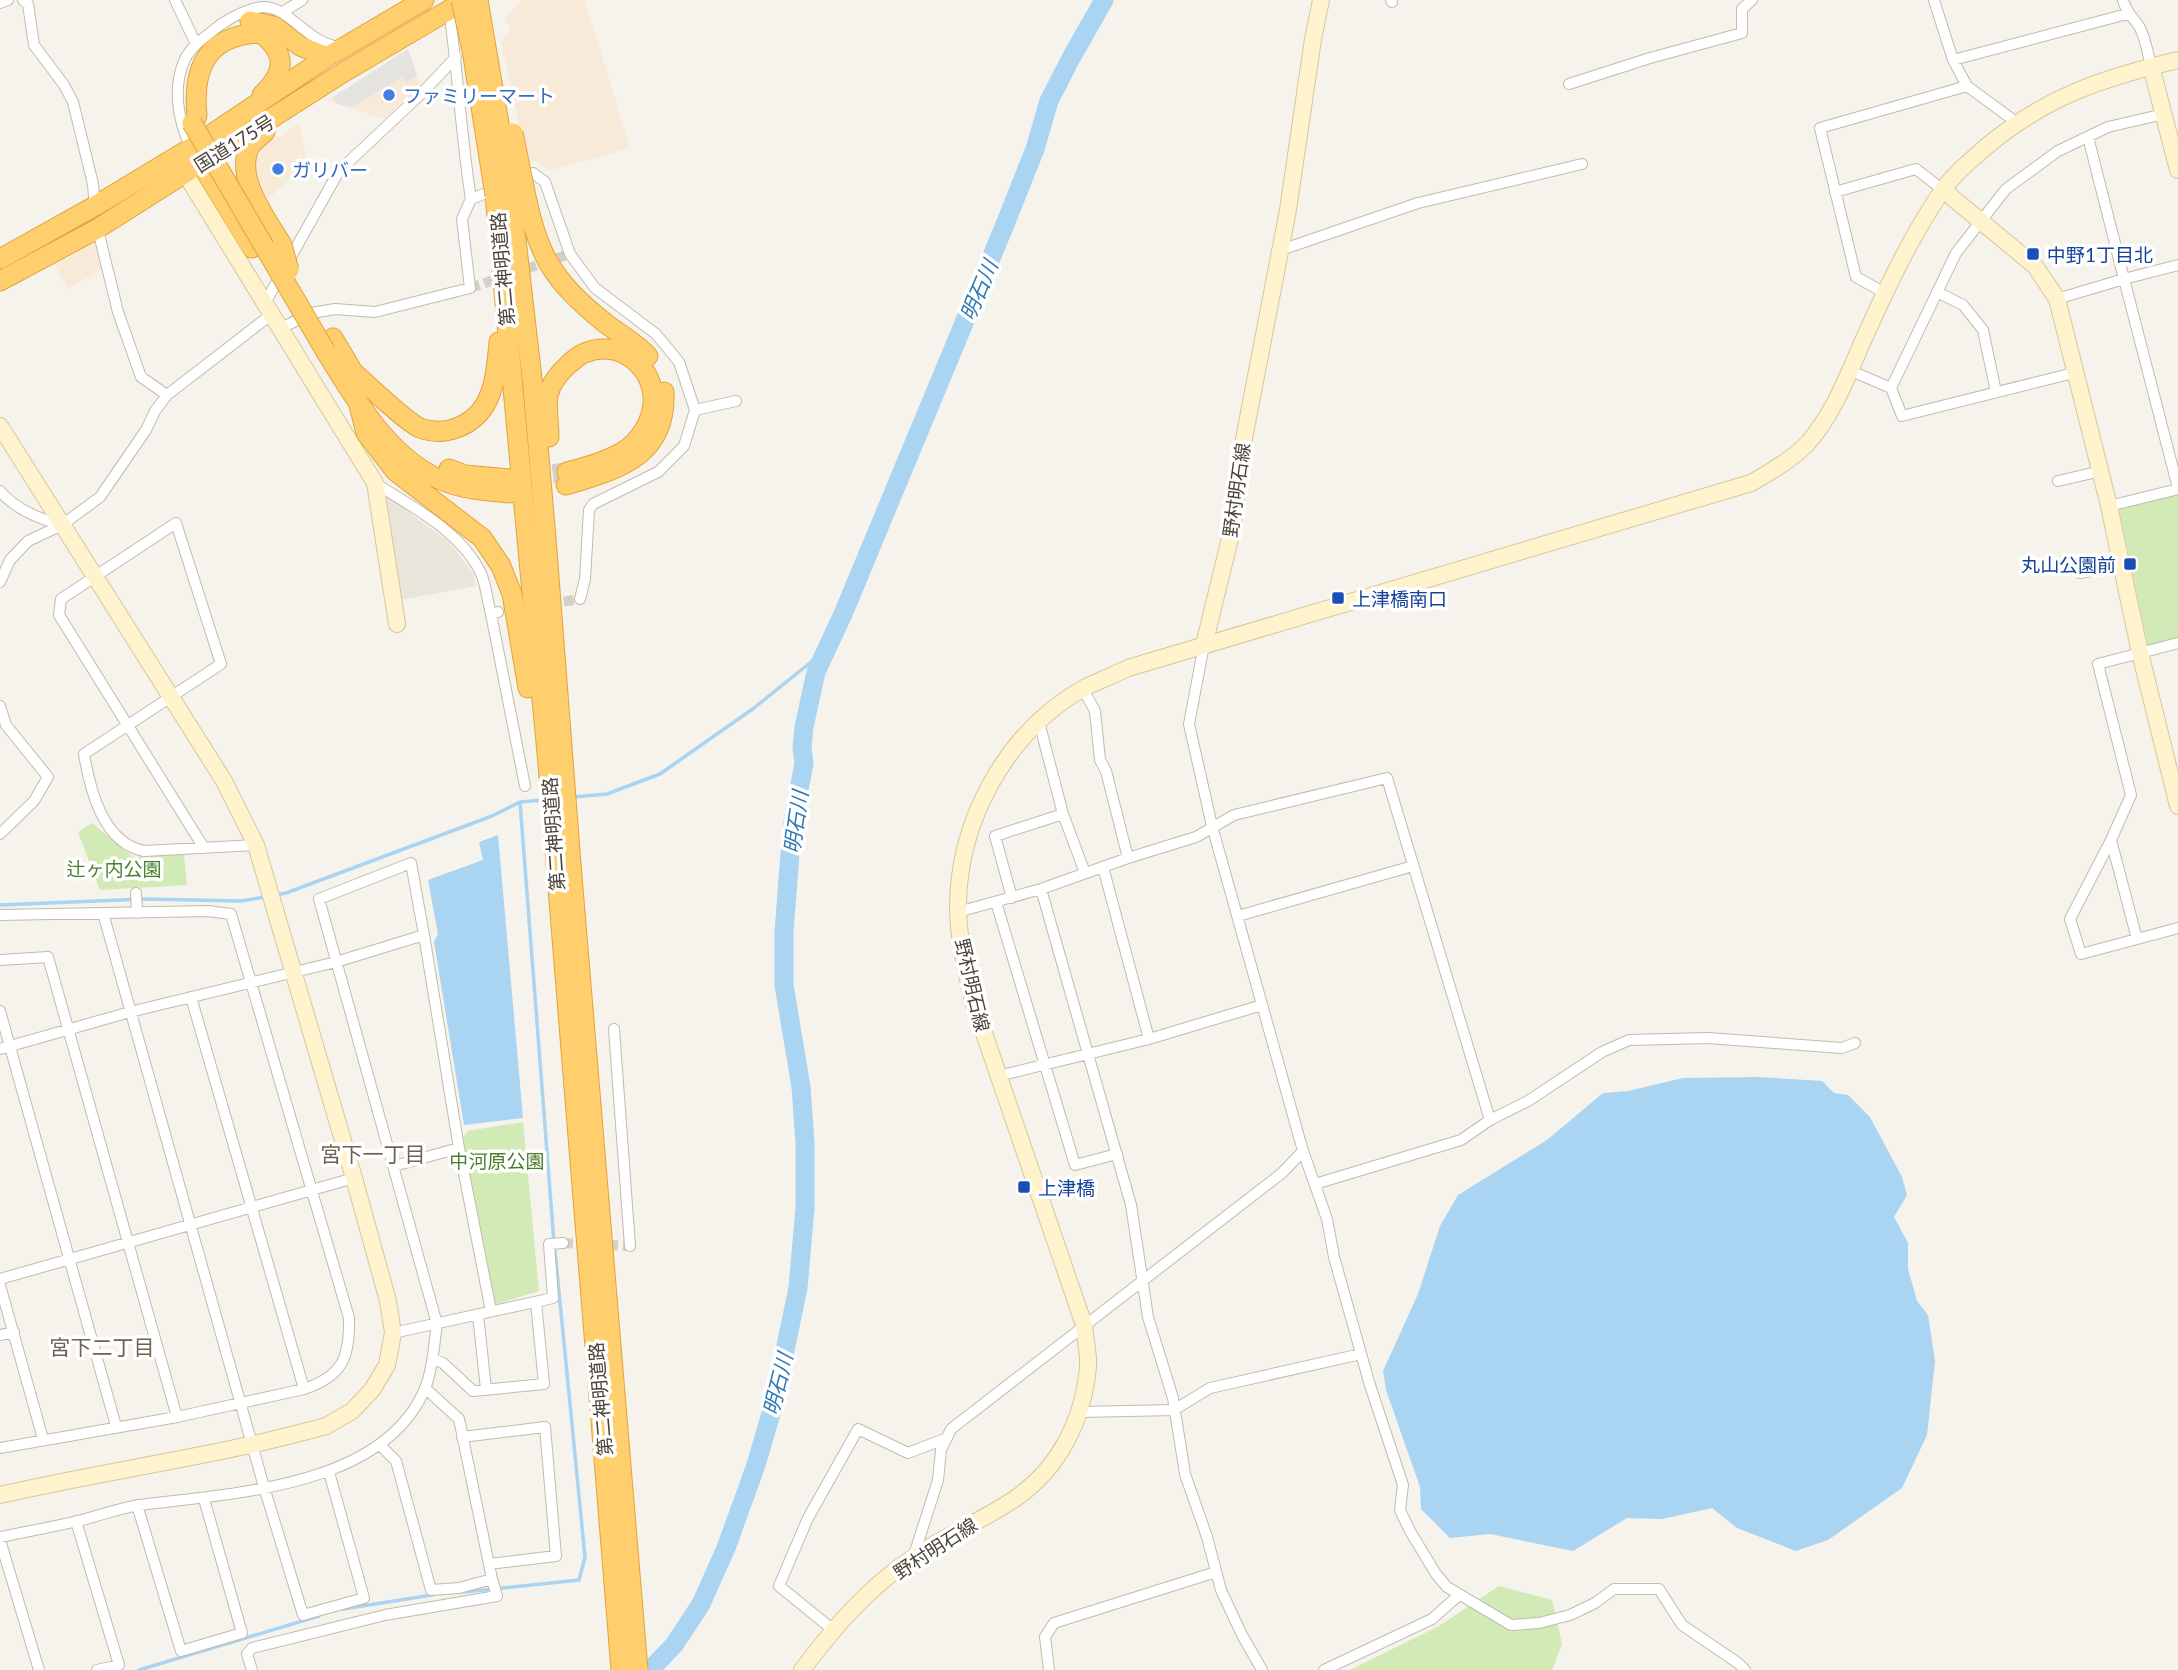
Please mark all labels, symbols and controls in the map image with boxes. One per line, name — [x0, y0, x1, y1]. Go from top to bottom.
place label: ファミリーマート — [403, 84, 555, 107]
marker: ファミリーマート — [381, 87, 397, 103]
street label: 国道175号 — [190, 109, 278, 177]
place label: ガリバー — [292, 158, 368, 181]
marker: ガリバー — [270, 161, 286, 177]
street label: 第二神明道路 — [486, 211, 518, 327]
place label: 中野1丁目北 — [2047, 243, 2153, 266]
marker: 中野1丁目北 — [2025, 246, 2041, 262]
water label: 明石川 — [954, 254, 1003, 324]
street label: 野村明石線 — [1218, 441, 1254, 539]
place label: 丸山公園前 — [2021, 553, 2116, 576]
marker: 丸山公園前 — [2122, 556, 2138, 572]
place label: 上津橋南口 — [1352, 587, 1447, 610]
marker: 上津橋南口 — [1330, 590, 1346, 606]
street label: 第二神明道路 — [538, 776, 568, 892]
water label: 明石川 — [778, 787, 812, 855]
park label: 辻ヶ内公園 — [66, 857, 162, 880]
street label: 野村明石線 — [951, 936, 995, 1034]
district label: 宮下一丁目 — [321, 1141, 426, 1166]
park label: 中河原公園 — [449, 1149, 545, 1172]
place label: 上津橋 — [1038, 1176, 1095, 1199]
marker: 上津橋 — [1016, 1179, 1032, 1195]
district label: 宮下二丁目 — [50, 1334, 155, 1359]
street label: 第二神明道路 — [584, 1341, 616, 1457]
water label: 明石川 — [757, 1348, 797, 1418]
street label: 野村明石線 — [889, 1512, 981, 1584]

